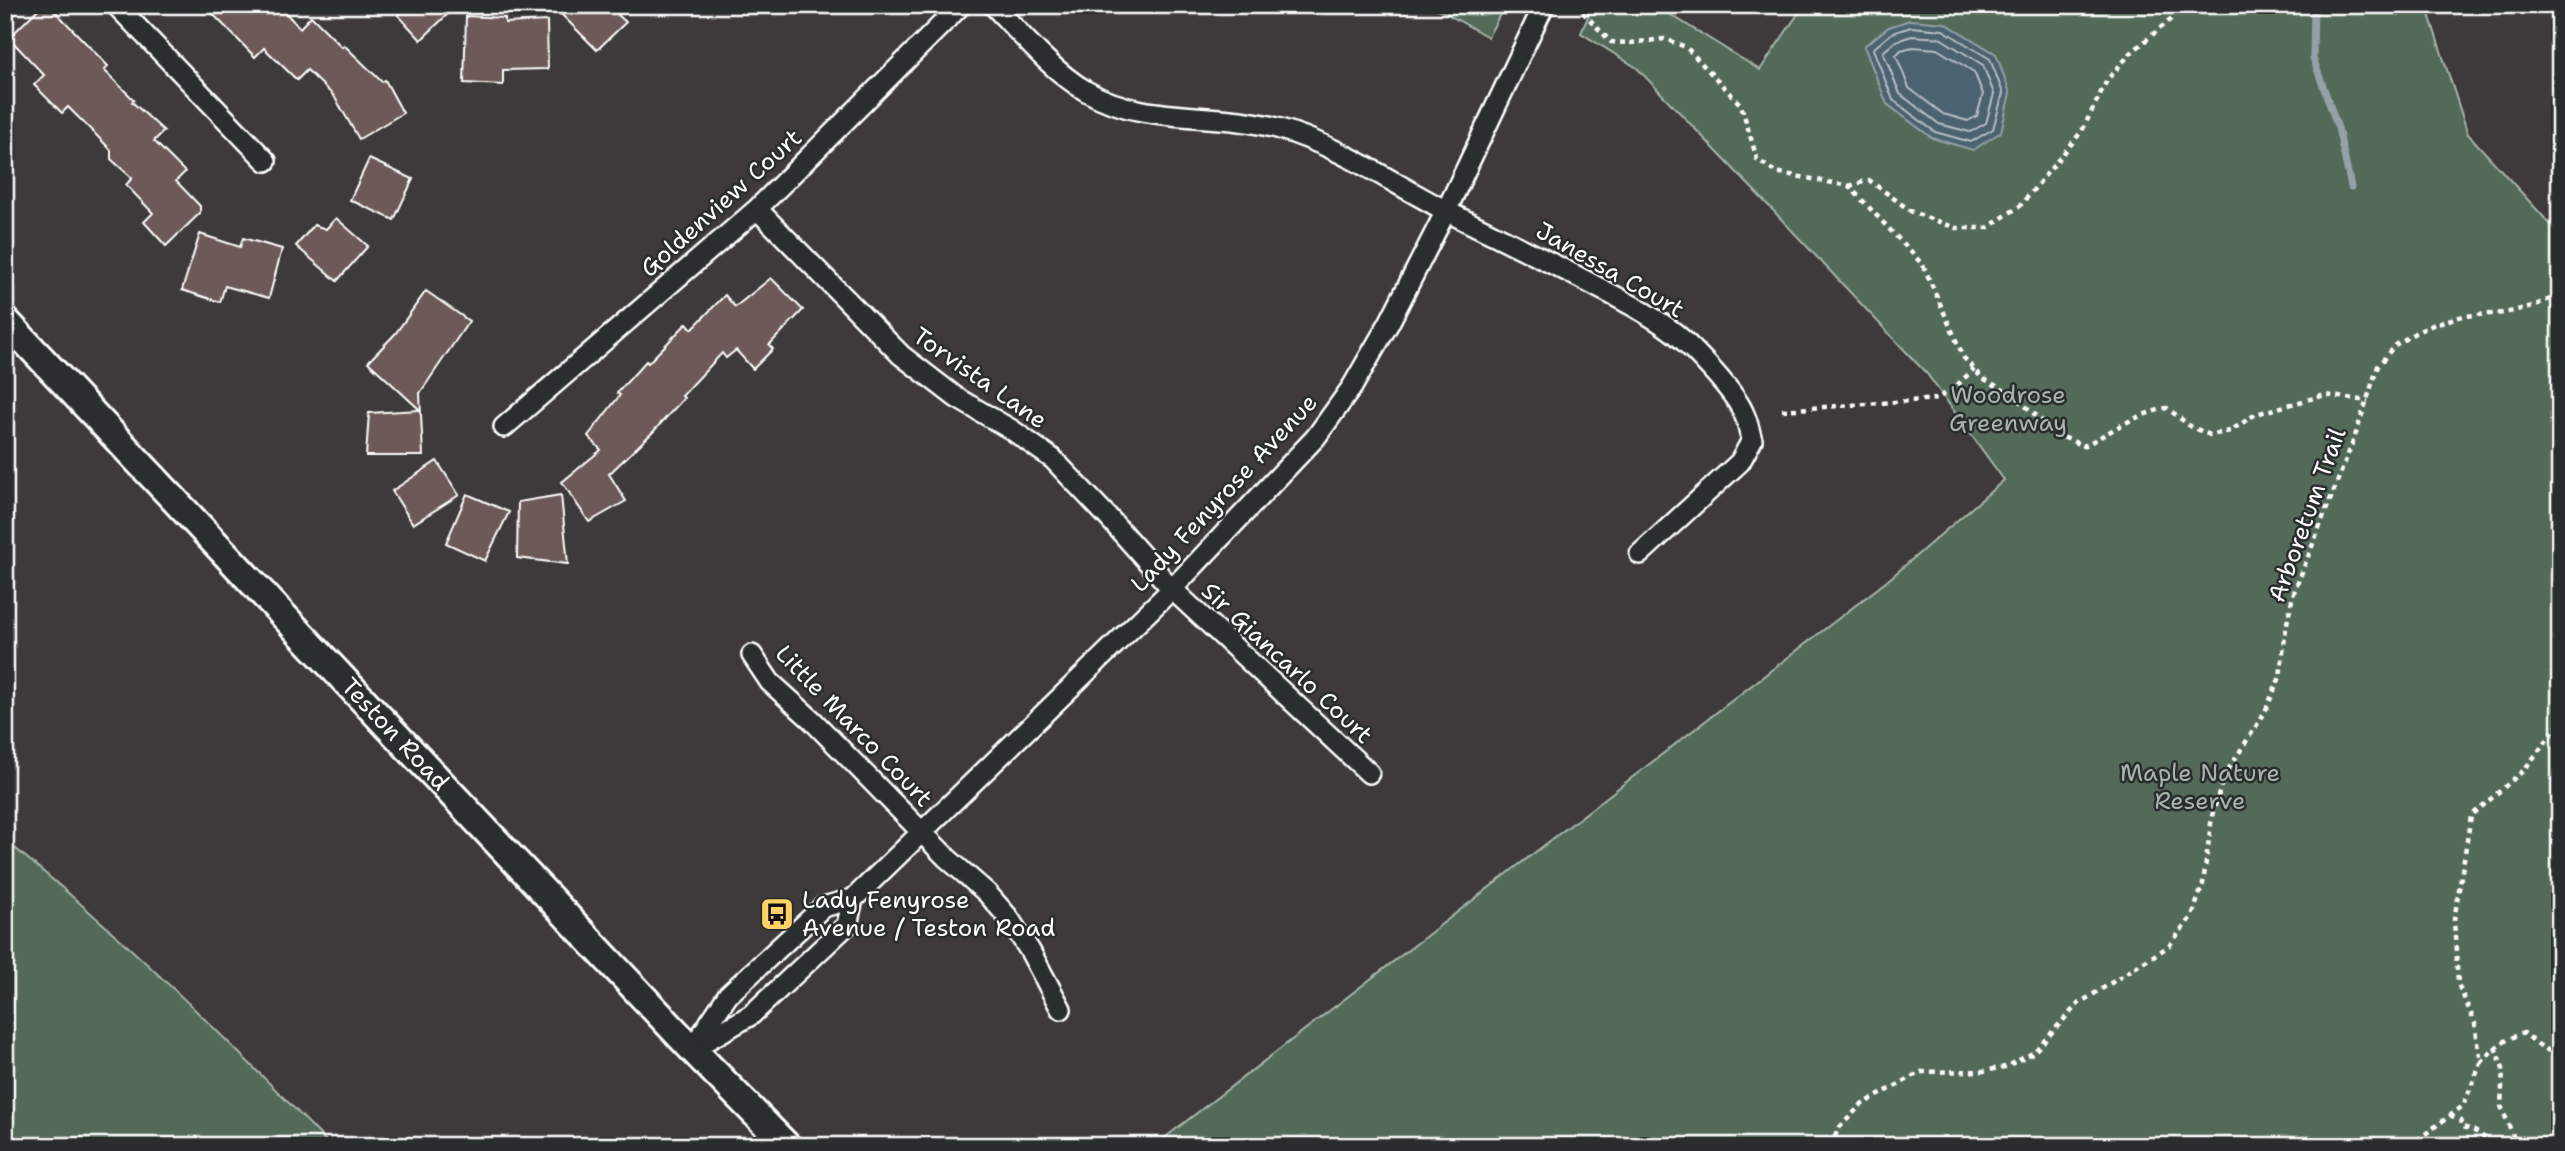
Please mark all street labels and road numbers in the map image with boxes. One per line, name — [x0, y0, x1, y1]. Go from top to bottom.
street label: Goldenview Court — [633, 122, 809, 284]
street label: Janessa Court — [1530, 215, 1690, 325]
street label: Torvista Lane — [907, 320, 1053, 436]
street label: Lady Fenyrose Avenue — [1124, 387, 1324, 599]
street label: Arboretum Trail — [2261, 423, 2354, 607]
street label: Sir Giancarlo Court — [1194, 575, 1380, 751]
street label: Little Marco Court — [768, 638, 940, 814]
street label: Teston Road — [334, 671, 456, 797]

